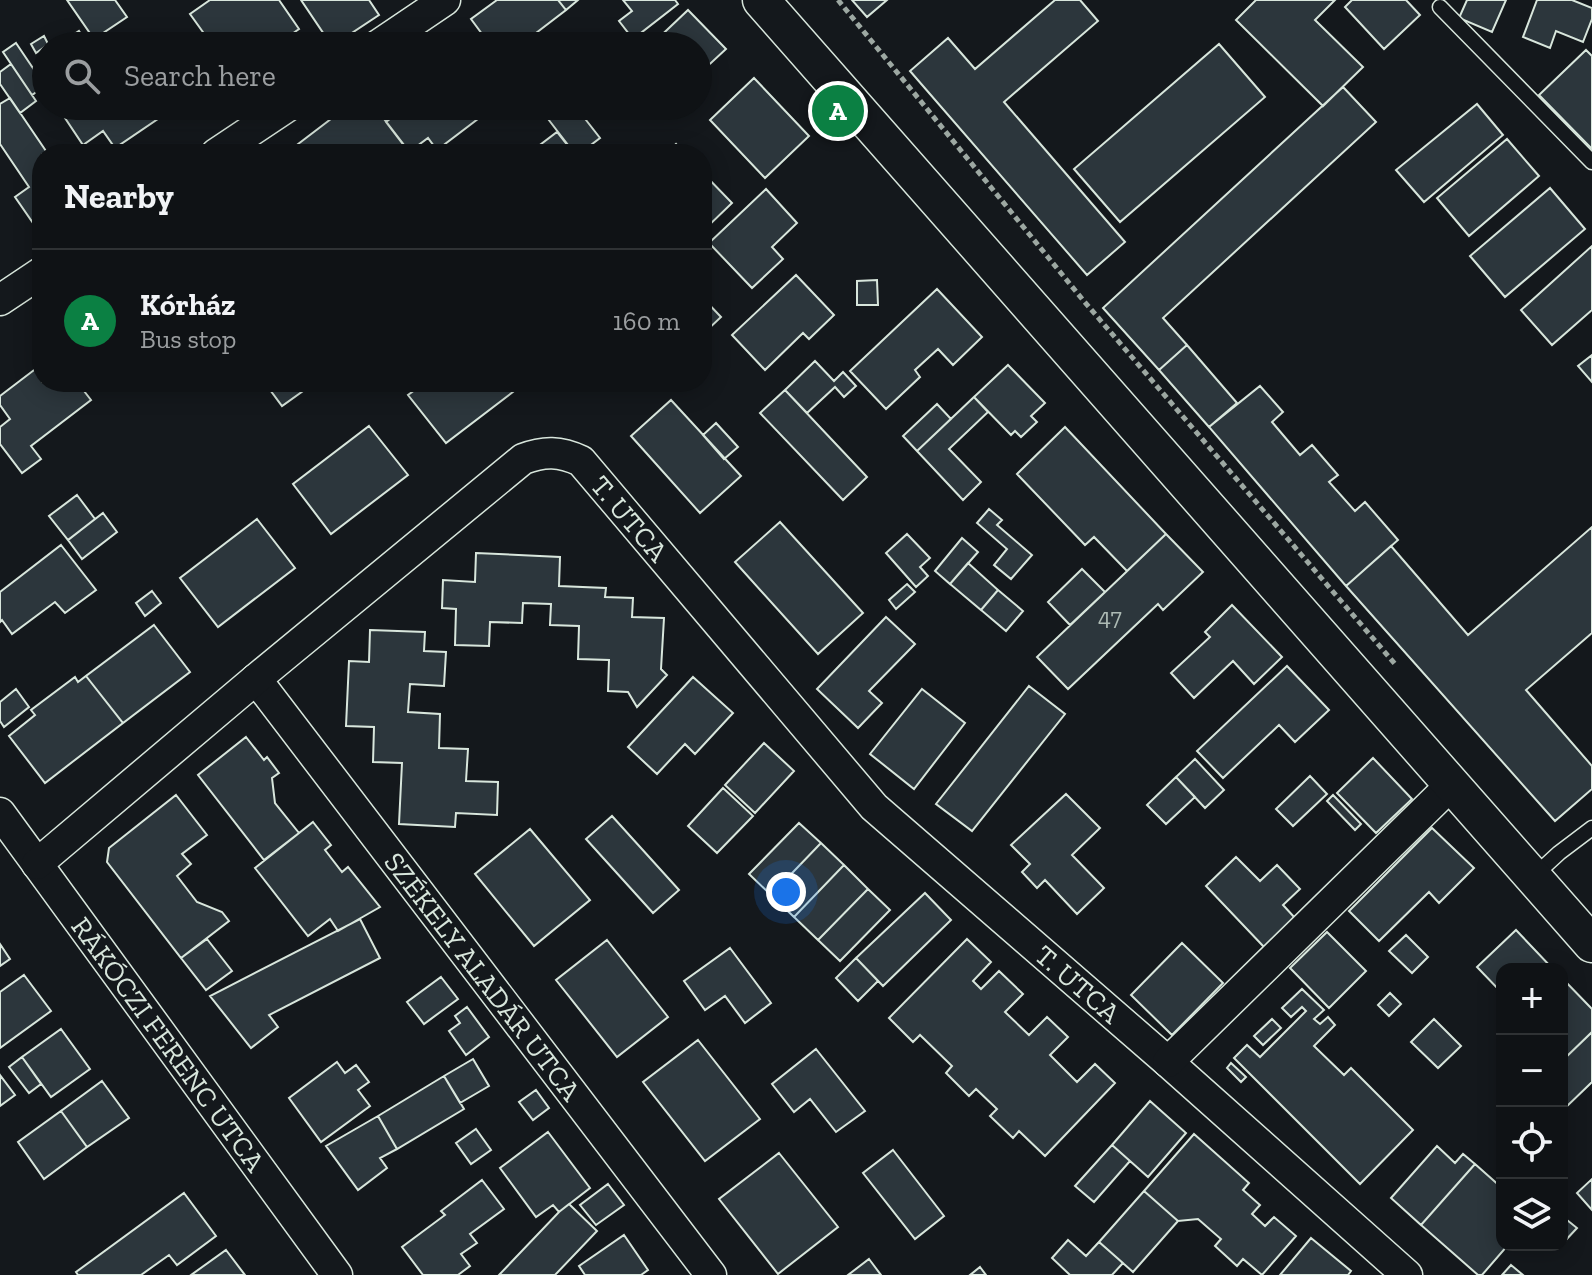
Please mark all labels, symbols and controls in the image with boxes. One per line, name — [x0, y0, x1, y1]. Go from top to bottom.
search box — [32, 32, 712, 120]
icon: search — [60, 54, 104, 98]
text: Search here — [124, 58, 276, 94]
pin: A — [812, 81, 864, 141]
text: Nearby — [64, 176, 174, 217]
text: Kórház — [140, 287, 236, 323]
text: A — [81, 305, 99, 337]
text: 160 m — [613, 305, 680, 337]
text: Bus stop — [140, 323, 236, 355]
street label: T. UTCA — [584, 469, 675, 569]
house number: 47 — [1098, 602, 1122, 631]
street label: SZÉKELY ALADÁR UTCA — [377, 846, 588, 1108]
your location — [766, 872, 806, 912]
street label: RÁKÓCZI FERENC UTCA — [64, 911, 272, 1179]
street label: T. UTCA — [1028, 938, 1128, 1031]
map controls — [1496, 963, 1568, 1251]
button: + — [1496, 963, 1568, 1035]
button: − — [1496, 1035, 1568, 1107]
button: locate — [1496, 1107, 1568, 1179]
button: layers — [1496, 1179, 1568, 1251]

